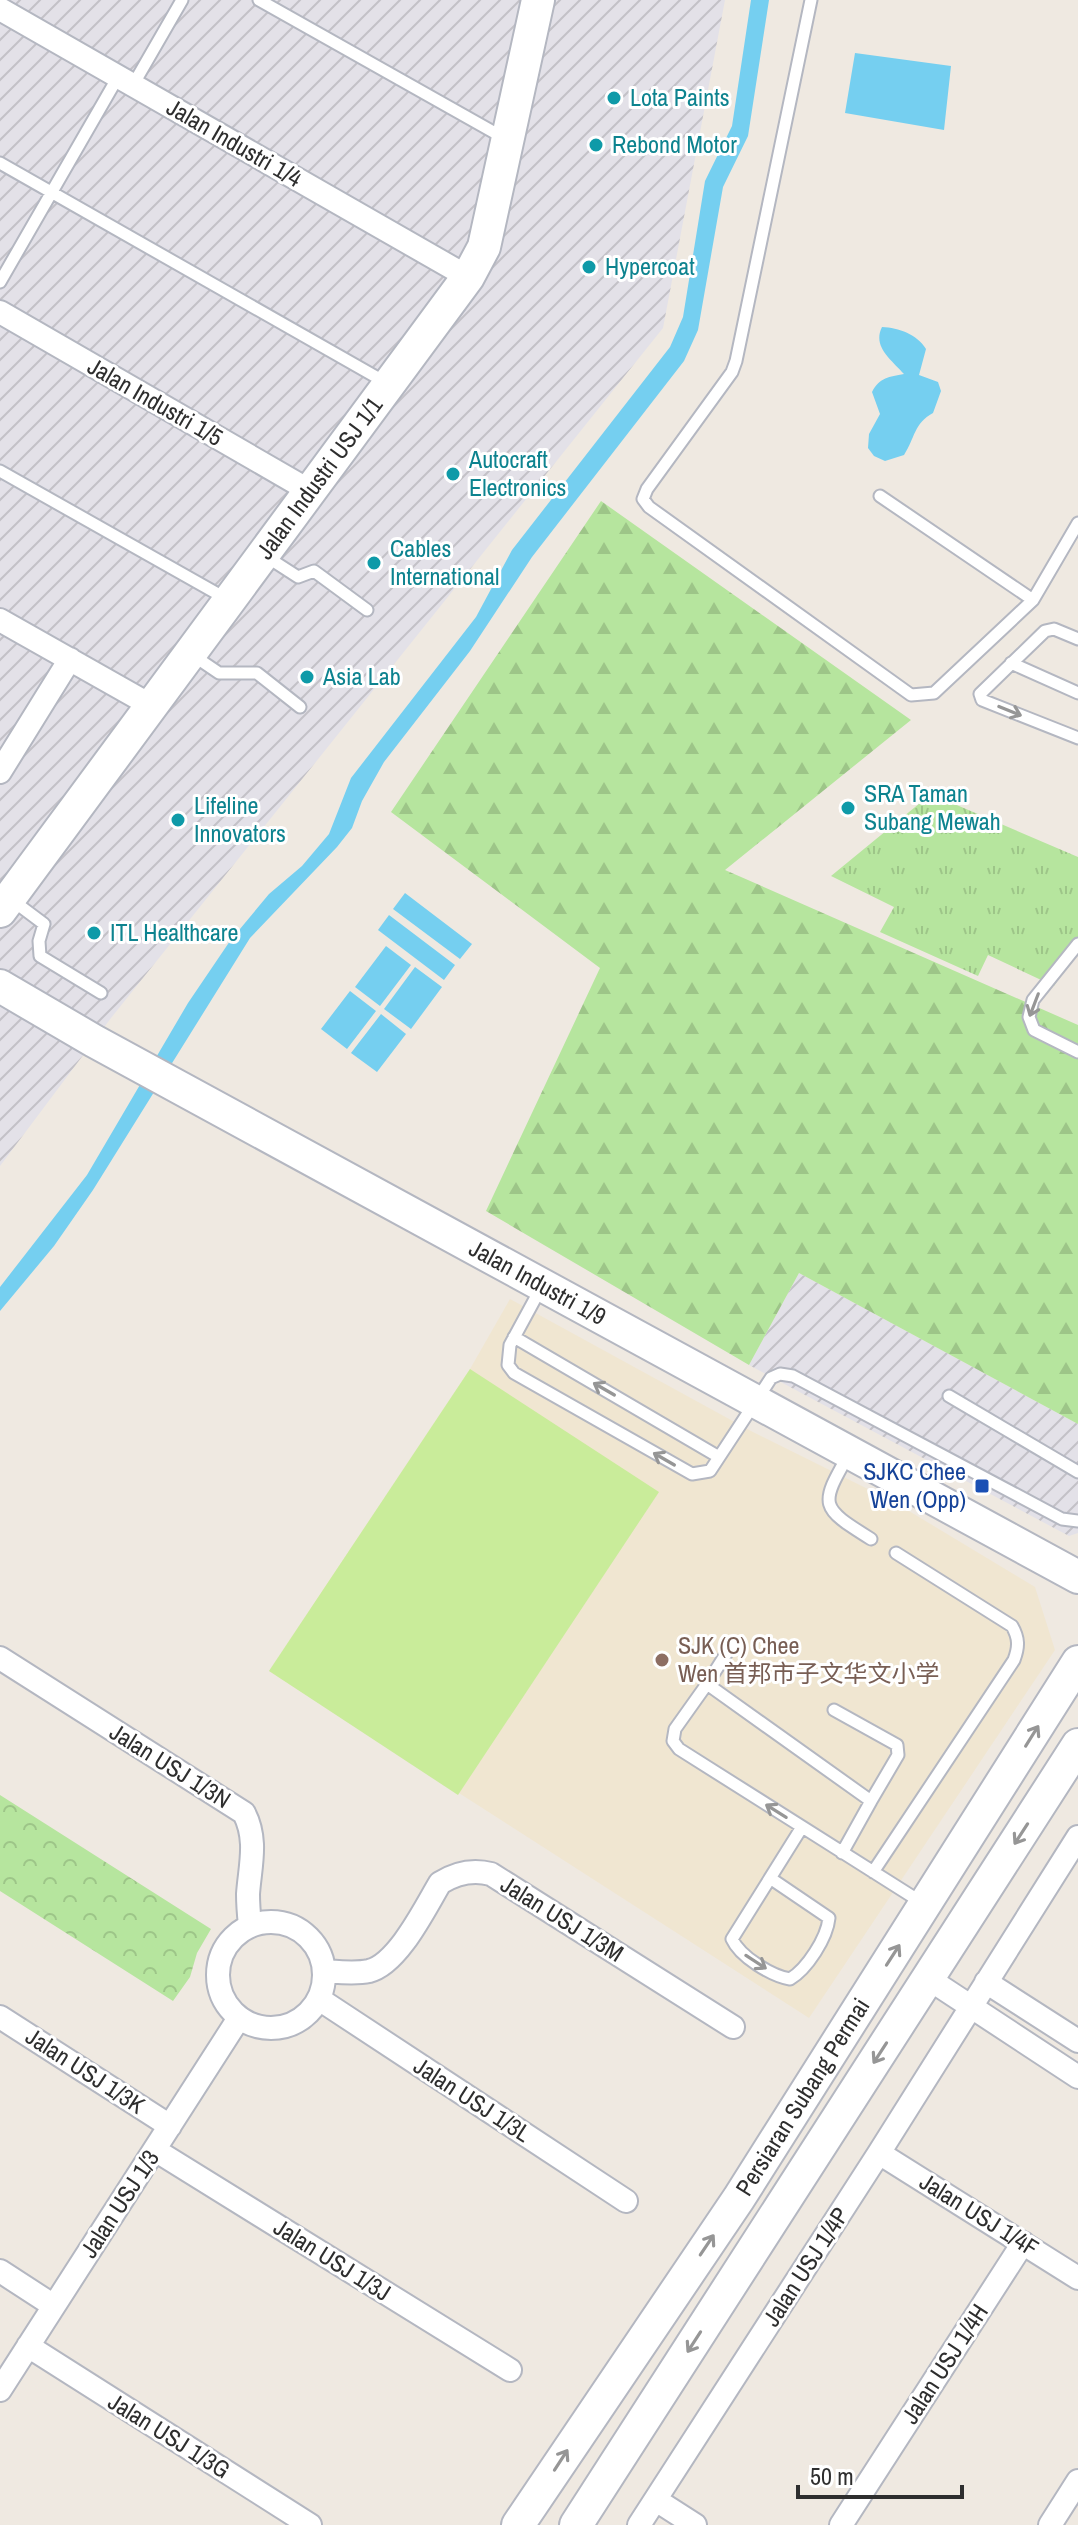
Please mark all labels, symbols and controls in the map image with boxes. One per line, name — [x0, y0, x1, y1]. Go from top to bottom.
place label: Lota Paints — [630, 81, 730, 113]
marker: Lota Paints — [605, 89, 623, 107]
street label: Jalan Industri 1/4 — [161, 91, 308, 194]
place label: Rebond Motor — [612, 128, 737, 160]
marker: Rebond Motor — [587, 136, 605, 154]
place label: Hypercoat — [605, 250, 695, 282]
marker: Hypercoat — [580, 258, 598, 276]
street label: Jalan Industri 1/5 — [82, 350, 229, 453]
street label: Jalan Industri USJ 1/1 — [248, 390, 389, 565]
place label: Autocraft Electronics — [468, 443, 566, 503]
marker: Autocraft Electronics — [444, 465, 462, 483]
place label: Cables International — [390, 532, 499, 592]
marker: Cables International — [365, 554, 383, 572]
place label: Asia Lab — [322, 660, 401, 692]
marker: Asia Lab — [298, 668, 316, 686]
one-way arrow — [997, 704, 1022, 719]
place label: SRA Taman Subang Mewah — [864, 777, 1001, 837]
place label: Lifeline Innovators — [194, 789, 286, 849]
marker: SRA Taman Subang Mewah — [839, 799, 857, 817]
marker: Lifeline Innovators — [169, 811, 187, 829]
place label: ITL Healthcare — [110, 916, 238, 948]
marker: ITL Healthcare — [85, 924, 103, 942]
one-way arrow — [1026, 993, 1040, 1017]
street label: Jalan Industri 1/9 — [464, 1232, 612, 1332]
one-way arrow — [593, 1381, 616, 1397]
one-way arrow — [653, 1451, 676, 1467]
place label: SJKC Chee Wen (Opp) — [863, 1455, 966, 1515]
marker: SJKC Chee Wen (Opp) — [973, 1477, 991, 1495]
place label: SJK (C) Chee Wen 首邦市子文华文小学 — [678, 1629, 940, 1689]
marker: SJK (C) Chee Wen 首邦市子文华文小学 — [653, 1651, 671, 1669]
street label: Jalan USJ 1/3N — [104, 1715, 237, 1815]
one-way arrow — [1023, 1725, 1040, 1747]
one-way arrow — [765, 1802, 788, 1818]
one-way arrow — [1012, 1822, 1028, 1845]
street label: Jalan USJ 1/3M — [495, 1868, 630, 1969]
one-way arrow — [884, 1945, 901, 1967]
one-way arrow — [745, 1953, 767, 1970]
street label: Persiaran Subang Permai — [728, 1992, 876, 2201]
street label: Jalan USJ 1/3K — [20, 2020, 151, 2121]
one-way arrow — [872, 2041, 889, 2063]
street label: Jalan USJ 1/3L — [408, 2049, 537, 2149]
street label: Jalan USJ 1/3 — [72, 2143, 166, 2264]
street label: Jalan USJ 1/4F — [914, 2165, 1045, 2263]
street label: Jalan USJ 1/4P — [755, 2201, 856, 2332]
street label: Jalan USJ 1/3J — [268, 2211, 397, 2308]
one-way arrow — [698, 2234, 715, 2256]
street label: Jalan USJ 1/4H — [894, 2297, 995, 2430]
one-way arrow — [685, 2330, 702, 2352]
street label: Jalan USJ 1/3G — [103, 2385, 236, 2485]
one-way arrow — [552, 2449, 569, 2471]
scale bar — [798, 2449, 962, 2499]
text: 50 m — [810, 2460, 854, 2492]

